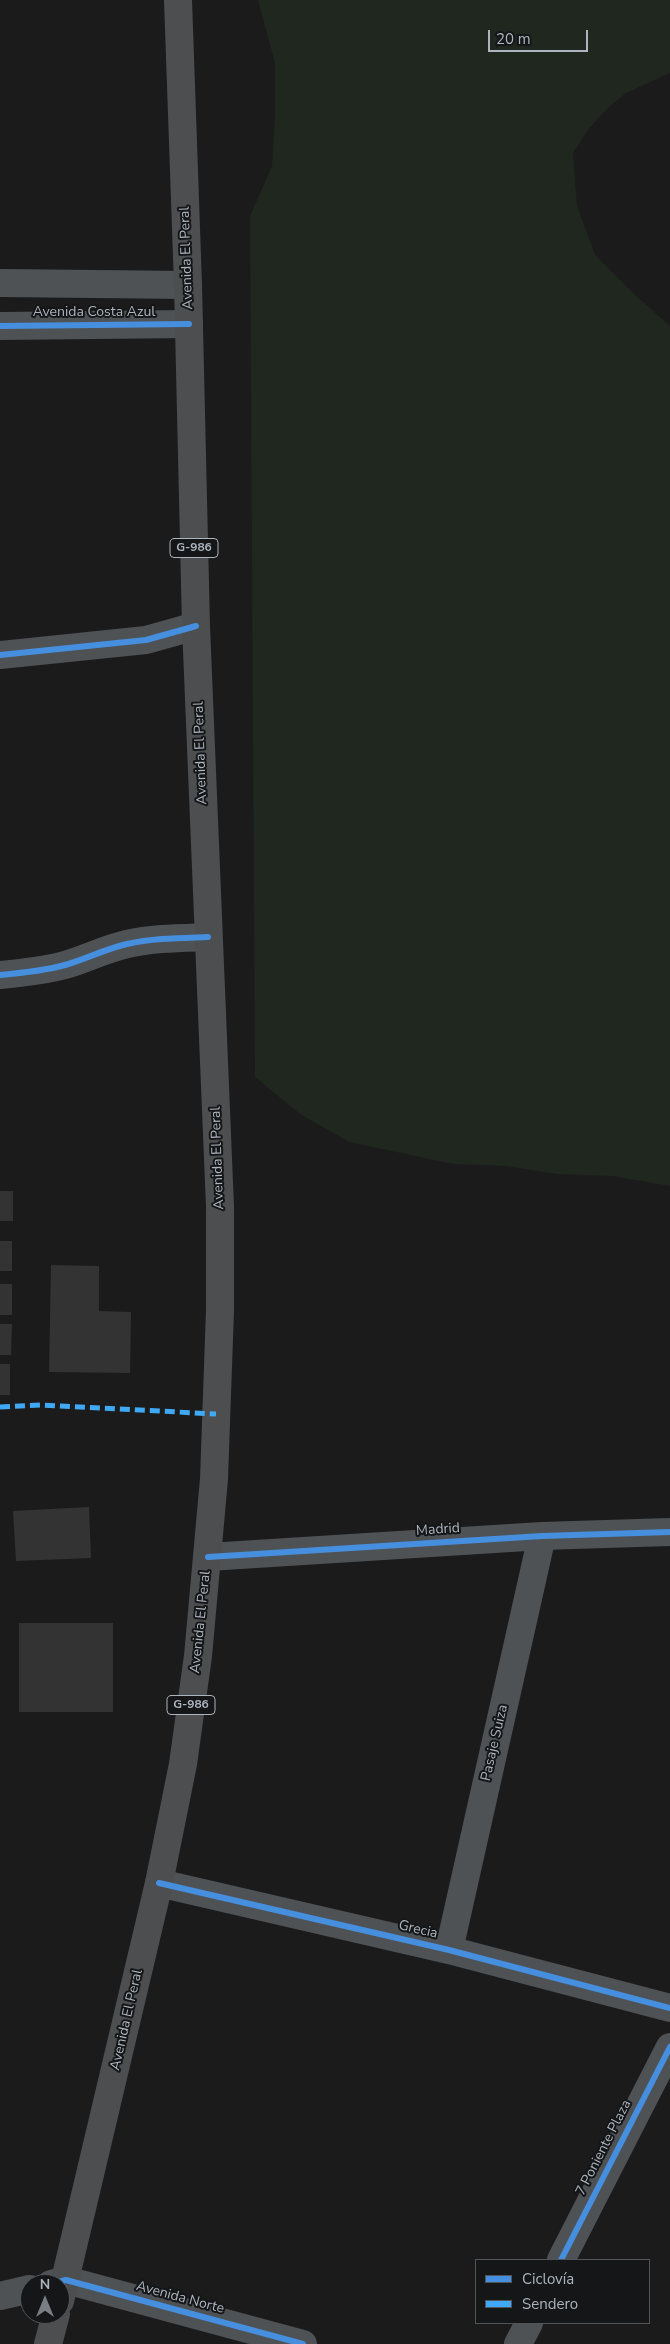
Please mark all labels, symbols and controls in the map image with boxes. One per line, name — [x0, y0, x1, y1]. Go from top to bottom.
scale bar — [490, 20, 590, 52]
text: 20 m — [496, 29, 531, 49]
street label: Avenida El Peral — [177, 206, 197, 310]
street label: Avenida Costa Azul — [33, 305, 155, 321]
road number: G-986 — [170, 538, 218, 558]
street label: Avenida El Peral — [191, 701, 211, 805]
street label: Avenida El Peral — [208, 1106, 228, 1210]
street label: Madrid — [415, 1520, 461, 1540]
street label: Avenida El Peral — [187, 1570, 215, 1674]
road number: G-986 — [167, 1696, 215, 1714]
street label: Pasaje Suiza — [478, 1703, 512, 1783]
street label: Grecia — [397, 1917, 439, 1943]
street label: Avenida El Peral — [107, 1968, 147, 2072]
street label: 7 Poniente Plaza — [573, 2097, 635, 2199]
legend — [475, 2259, 650, 2324]
text: Ciclovía — [522, 2269, 574, 2289]
north arrow — [20, 2274, 70, 2324]
text: N — [40, 2275, 50, 2294]
street label: Avenida Norte — [134, 2278, 226, 2318]
text: Sendero — [522, 2294, 578, 2314]

